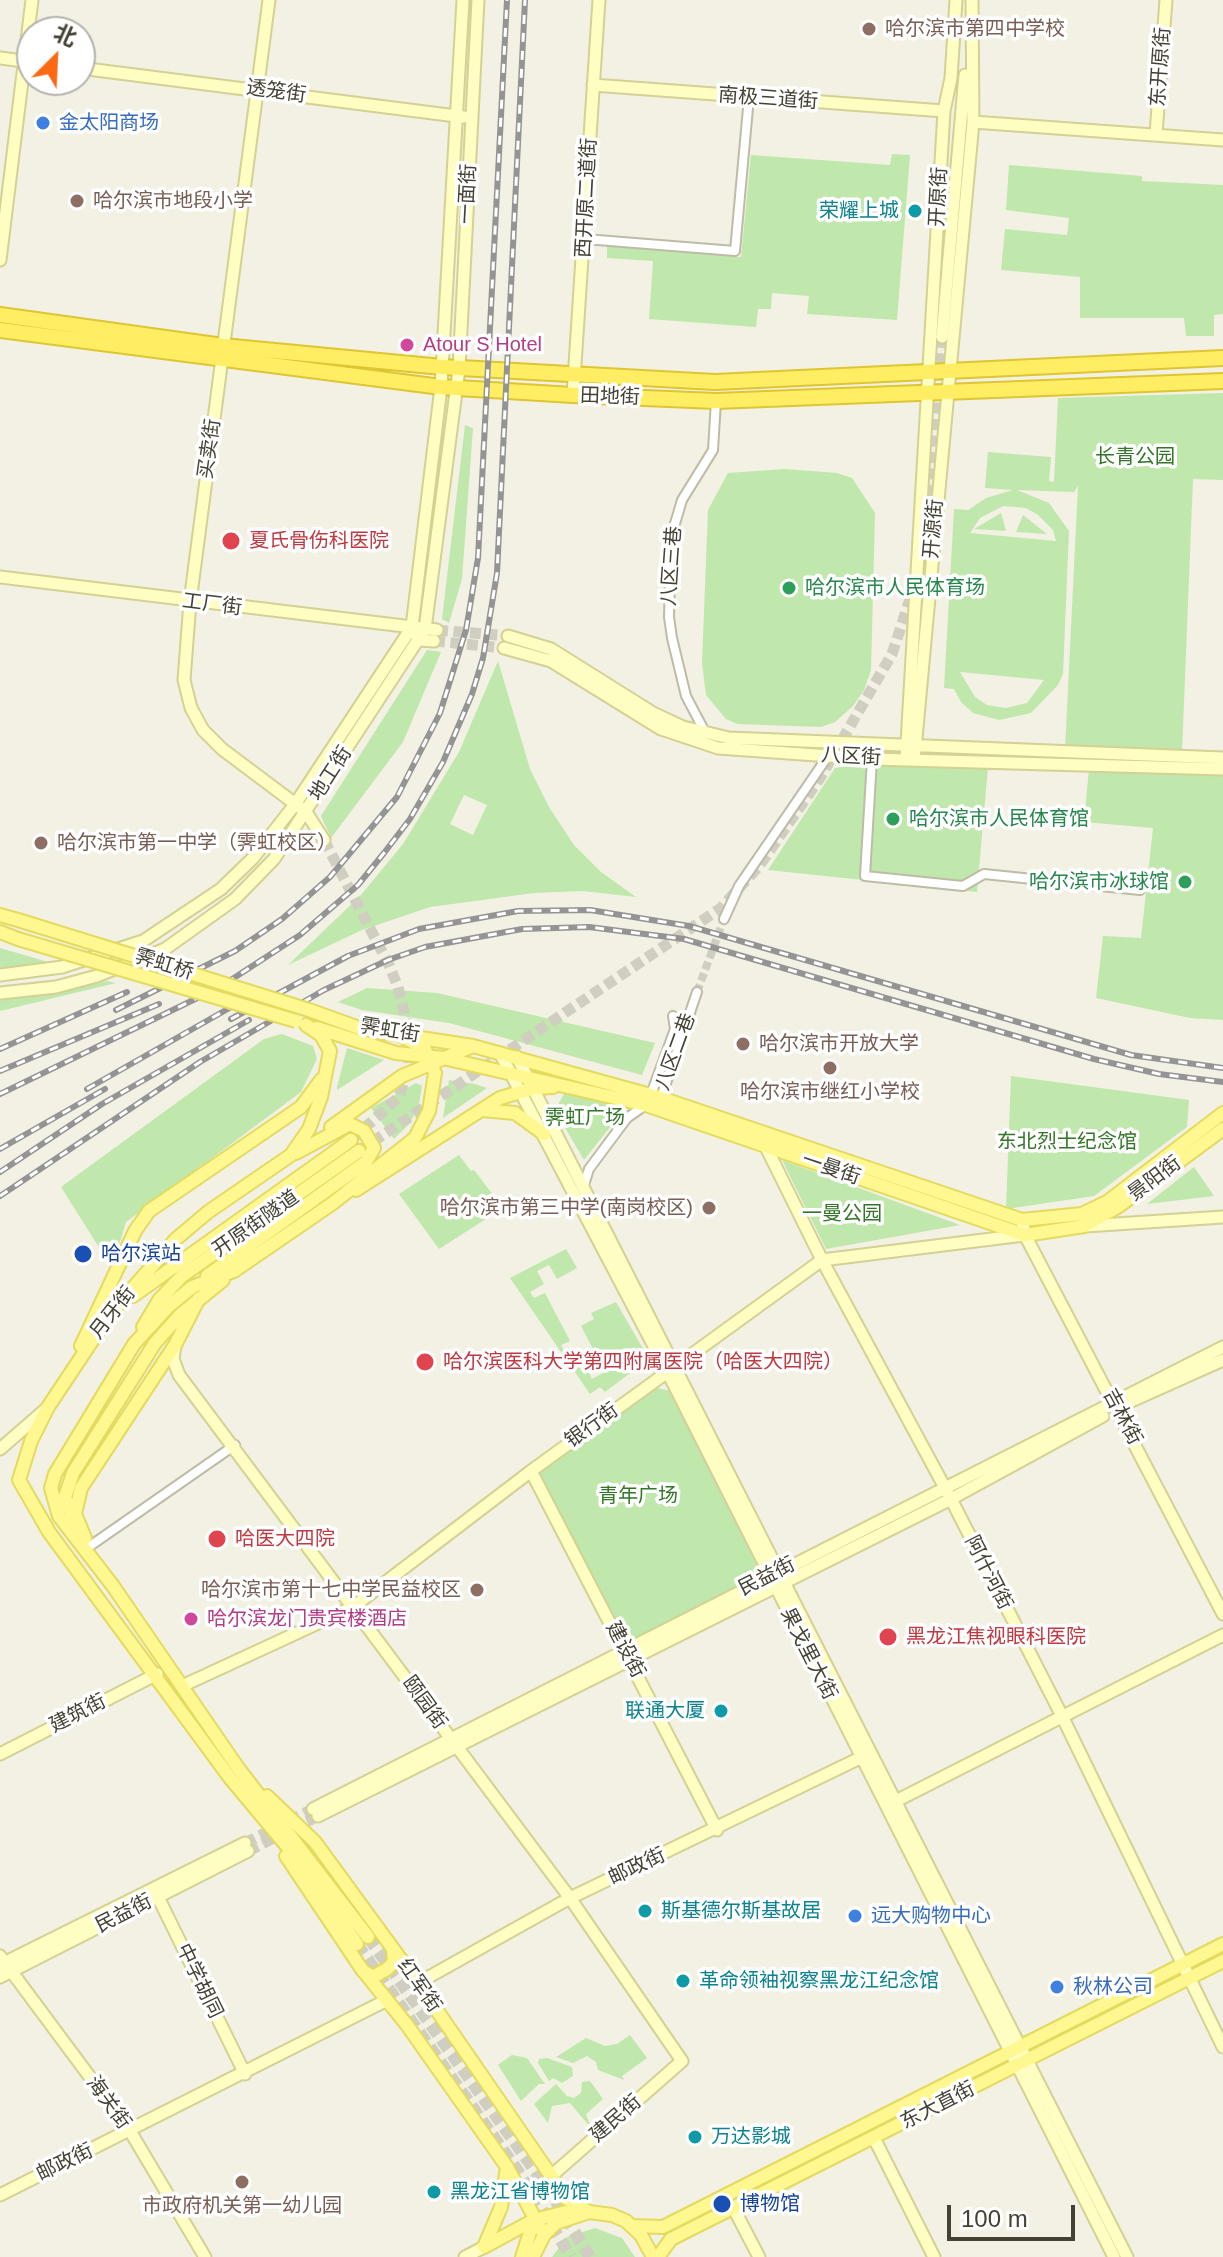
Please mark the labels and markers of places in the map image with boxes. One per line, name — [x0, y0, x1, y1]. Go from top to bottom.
place label: 哈尔滨市第四中学校 — [885, 17, 1065, 41]
marker: 哈尔滨市第四中学校 — [860, 20, 878, 38]
place label: 金太阳商场 — [59, 111, 159, 135]
marker: 金太阳商场 — [34, 114, 52, 132]
place label: 哈尔滨市地段小学 — [93, 189, 253, 213]
marker: 哈尔滨市地段小学 — [68, 192, 86, 210]
place label: 荣耀上城 — [819, 199, 899, 223]
marker: 荣耀上城 — [906, 202, 924, 220]
place label: Atour S Hotel — [423, 333, 542, 357]
marker: Atour S Hotel — [398, 336, 416, 354]
place label: 夏氏骨伤科医院 — [249, 529, 389, 553]
marker: 夏氏骨伤科医院 — [220, 530, 242, 552]
place label: 哈尔滨市人民体育场 — [805, 576, 985, 600]
marker: 哈尔滨市人民体育场 — [780, 579, 798, 597]
place label: 哈尔滨市人民体育馆 — [909, 807, 1089, 831]
marker: 哈尔滨市人民体育馆 — [884, 810, 902, 828]
place label: 哈尔滨市第一中学（霁虹校区） — [57, 831, 337, 855]
marker: 哈尔滨市第一中学（霁虹校区） — [32, 834, 50, 852]
place label: 哈尔滨市冰球馆 — [1029, 870, 1169, 894]
marker: 哈尔滨市冰球馆 — [1176, 873, 1194, 891]
place label: 哈尔滨市开放大学 — [759, 1032, 919, 1056]
marker: 哈尔滨市开放大学 — [734, 1035, 752, 1053]
marker: 哈尔滨市继红小学校 — [821, 1059, 839, 1077]
place label: 哈尔滨市继红小学校 — [740, 1080, 920, 1104]
place label: 哈尔滨市第三中学(南岗校区) — [440, 1196, 693, 1220]
marker: 哈尔滨市第三中学(南岗校区) — [700, 1199, 718, 1217]
place label: 哈尔滨站 — [101, 1242, 181, 1266]
marker: 哈尔滨站 — [72, 1243, 94, 1265]
place label: 哈尔滨医科大学第四附属医院（哈医大四院） — [443, 1350, 843, 1374]
marker: 哈尔滨医科大学第四附属医院（哈医大四院） — [414, 1351, 436, 1373]
place label: 哈医大四院 — [235, 1527, 335, 1551]
marker: 哈医大四院 — [206, 1528, 228, 1550]
place label: 哈尔滨市第十七中学民益校区 — [201, 1578, 461, 1602]
marker: 哈尔滨市第十七中学民益校区 — [468, 1581, 486, 1599]
place label: 哈尔滨龙门贵宾楼酒店 — [207, 1607, 407, 1631]
marker: 哈尔滨龙门贵宾楼酒店 — [182, 1610, 200, 1628]
place label: 黑龙江焦视眼科医院 — [906, 1625, 1086, 1649]
marker: 黑龙江焦视眼科医院 — [877, 1626, 899, 1648]
place label: 联通大厦 — [625, 1699, 705, 1723]
marker: 联通大厦 — [712, 1702, 730, 1720]
place label: 斯基德尔斯基故居 — [661, 1899, 821, 1923]
marker: 斯基德尔斯基故居 — [636, 1902, 654, 1920]
place label: 远大购物中心 — [871, 1904, 991, 1928]
marker: 远大购物中心 — [846, 1907, 864, 1925]
place label: 革命领袖视察黑龙江纪念馆 — [699, 1969, 939, 1993]
marker: 革命领袖视察黑龙江纪念馆 — [674, 1972, 692, 1990]
place label: 秋林公司 — [1073, 1975, 1153, 1999]
marker: 秋林公司 — [1048, 1978, 1066, 1996]
place label: 万达影城 — [711, 2125, 791, 2149]
marker: 万达影城 — [686, 2128, 704, 2146]
marker: 市政府机关第一幼儿园 — [233, 2173, 251, 2191]
place label: 黑龙江省博物馆 — [450, 2180, 590, 2204]
marker: 黑龙江省博物馆 — [425, 2183, 443, 2201]
place label: 博物馆 — [740, 2192, 800, 2216]
marker: 博物馆 — [711, 2193, 733, 2215]
place label: 市政府机关第一幼儿园 — [142, 2194, 342, 2218]

